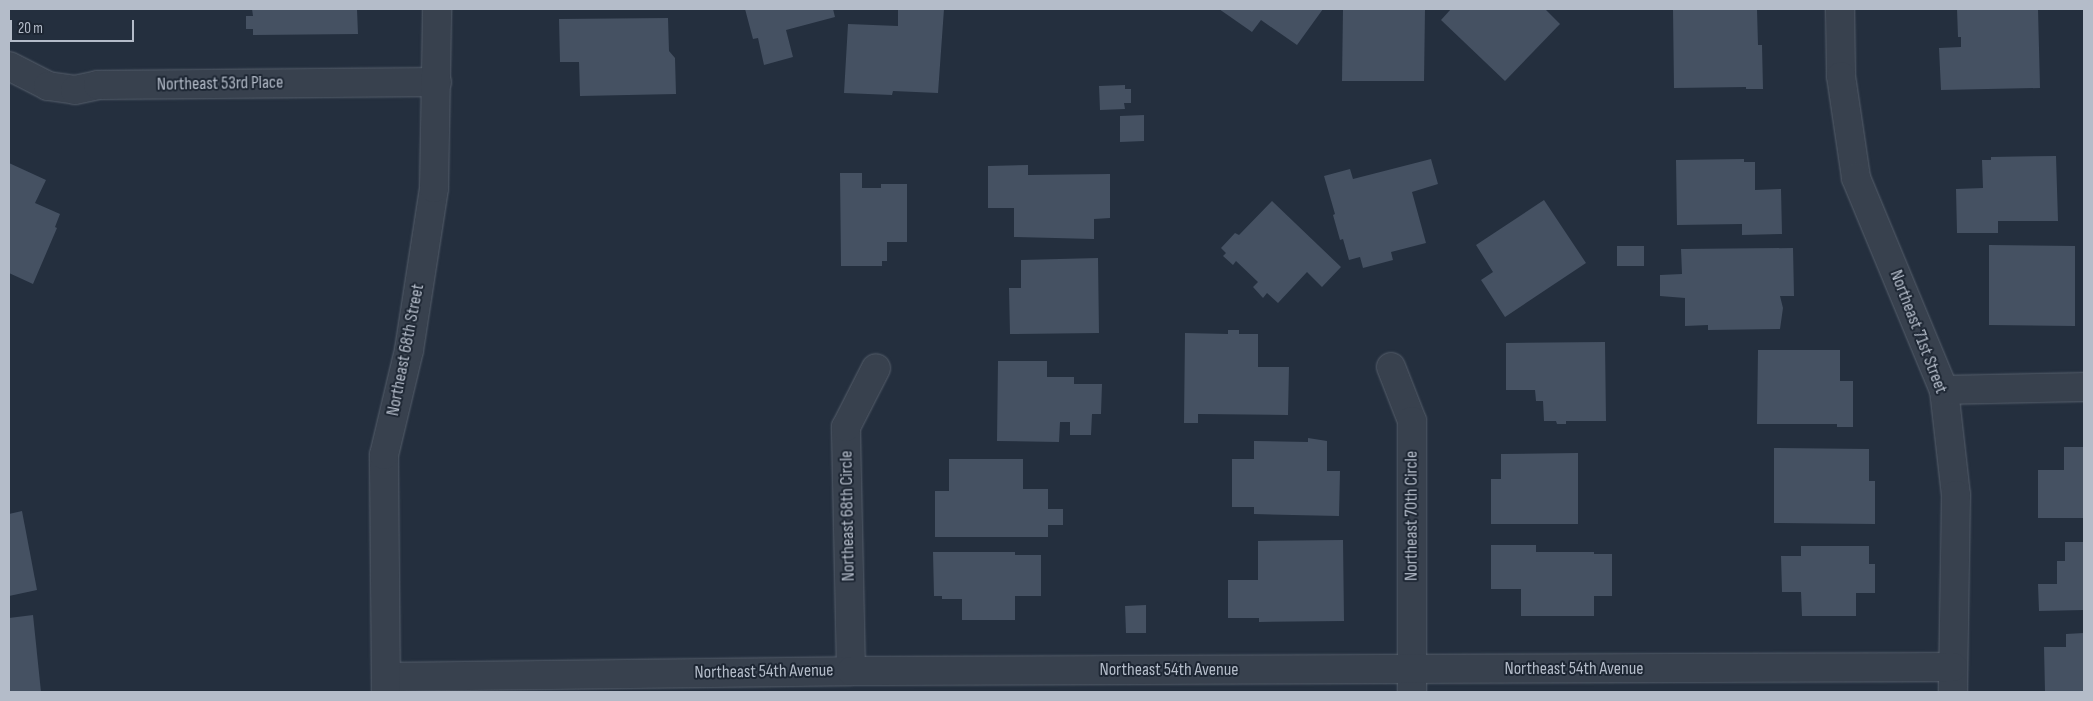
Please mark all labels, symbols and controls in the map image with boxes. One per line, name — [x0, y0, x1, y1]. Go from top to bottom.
scale bar — [12, 10, 136, 42]
text: 20 m — [18, 19, 43, 38]
street label: Northeast 53rd Place — [157, 72, 283, 96]
street label: Northeast 71st Street — [1885, 267, 1951, 397]
street label: Northeast 68th Street — [383, 282, 429, 418]
street label: Northeast 68th Circle — [836, 450, 860, 582]
street label: Northeast 70th Circle — [1401, 451, 1423, 581]
street label: Northeast 54th Avenue — [1504, 658, 1644, 680]
street label: Northeast 54th Avenue — [1099, 659, 1239, 681]
street label: Northeast 54th Avenue — [694, 660, 834, 684]

